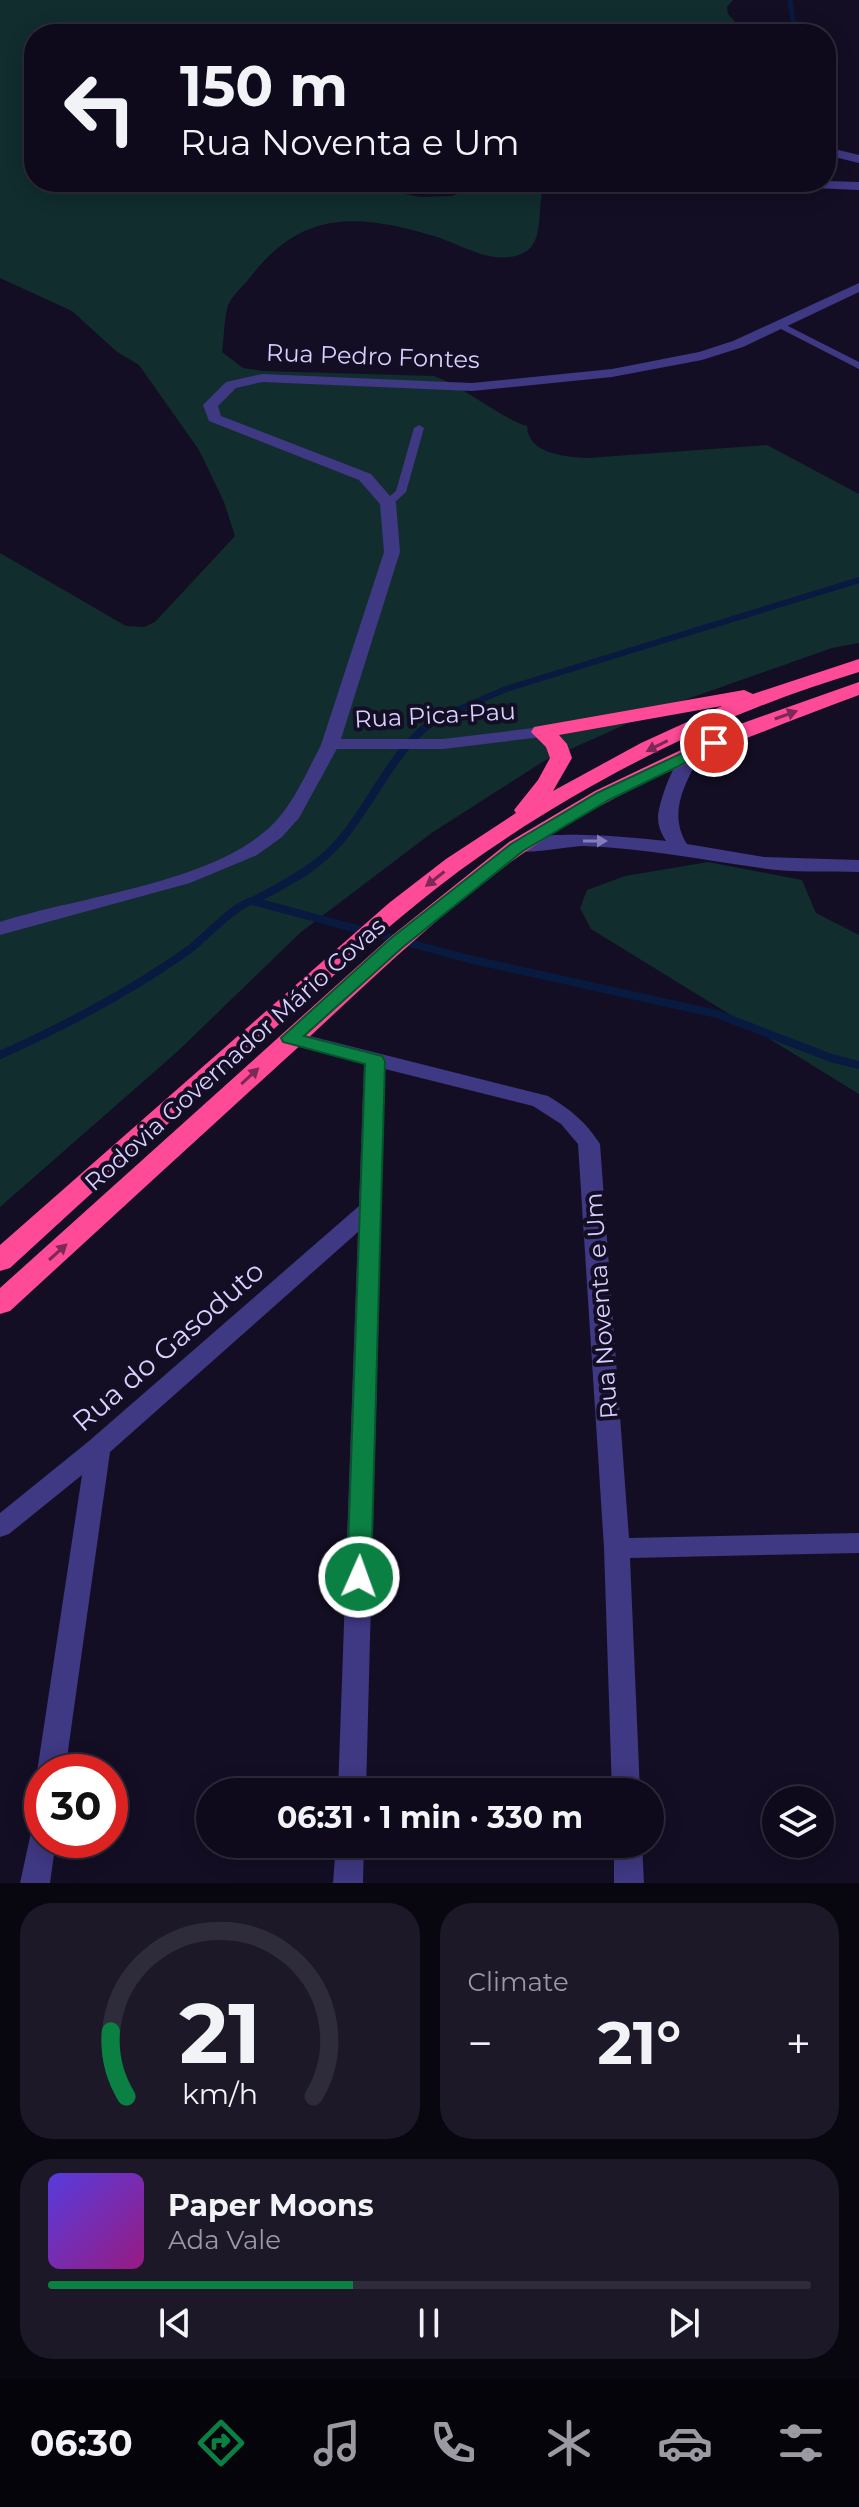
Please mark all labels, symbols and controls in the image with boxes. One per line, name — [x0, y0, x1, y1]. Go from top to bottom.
text: 150 m — [180, 52, 348, 120]
icon: left — [48, 56, 152, 160]
text: Rua Noventa e Um — [180, 120, 520, 164]
street label: Rua Pedro Fontes — [266, 338, 480, 374]
street label: Rua Pica-Pau — [354, 696, 516, 734]
one-way arrow — [774, 708, 798, 721]
pin — [680, 709, 748, 777]
icon: arrive — [692, 721, 736, 765]
one-way arrow — [646, 739, 669, 752]
one-way arrow — [583, 834, 608, 847]
one-way arrow — [425, 871, 445, 887]
street label: Rodovia Governador Mário Covas — [79, 911, 391, 1197]
one-way arrow — [240, 1068, 259, 1086]
street label: Rua Noventa e Um — [579, 1192, 623, 1420]
one-way arrow — [48, 1244, 68, 1261]
street label: Rua do Gasoduto — [65, 1254, 271, 1438]
position arrow — [317, 1535, 401, 1619]
speed limit sign: 30 — [24, 1754, 128, 1858]
map controls — [762, 1786, 834, 1858]
button: layers — [762, 1786, 834, 1858]
text: 06:31 · 1 min · 330 m — [277, 1799, 583, 1836]
text: Climate — [468, 1966, 569, 1998]
text: 21 — [179, 1982, 261, 2084]
text: 21° — [597, 2006, 681, 2079]
text: − — [468, 2016, 493, 2070]
text: + — [786, 2016, 811, 2070]
text: km/h — [182, 2076, 258, 2111]
text: Paper Moons — [168, 2187, 374, 2224]
text: Ada Vale — [168, 2224, 281, 2256]
icon: previous — [153, 2301, 197, 2345]
icon: pause — [407, 2301, 451, 2345]
icon: next — [662, 2301, 706, 2345]
icon: directions — [193, 2415, 249, 2471]
icon: music — [309, 2415, 365, 2471]
icon: phone — [425, 2415, 481, 2471]
icon: climate — [541, 2415, 597, 2471]
icon: car — [657, 2415, 713, 2471]
icon: filters — [773, 2415, 829, 2471]
text: 06:30 — [30, 2421, 133, 2465]

